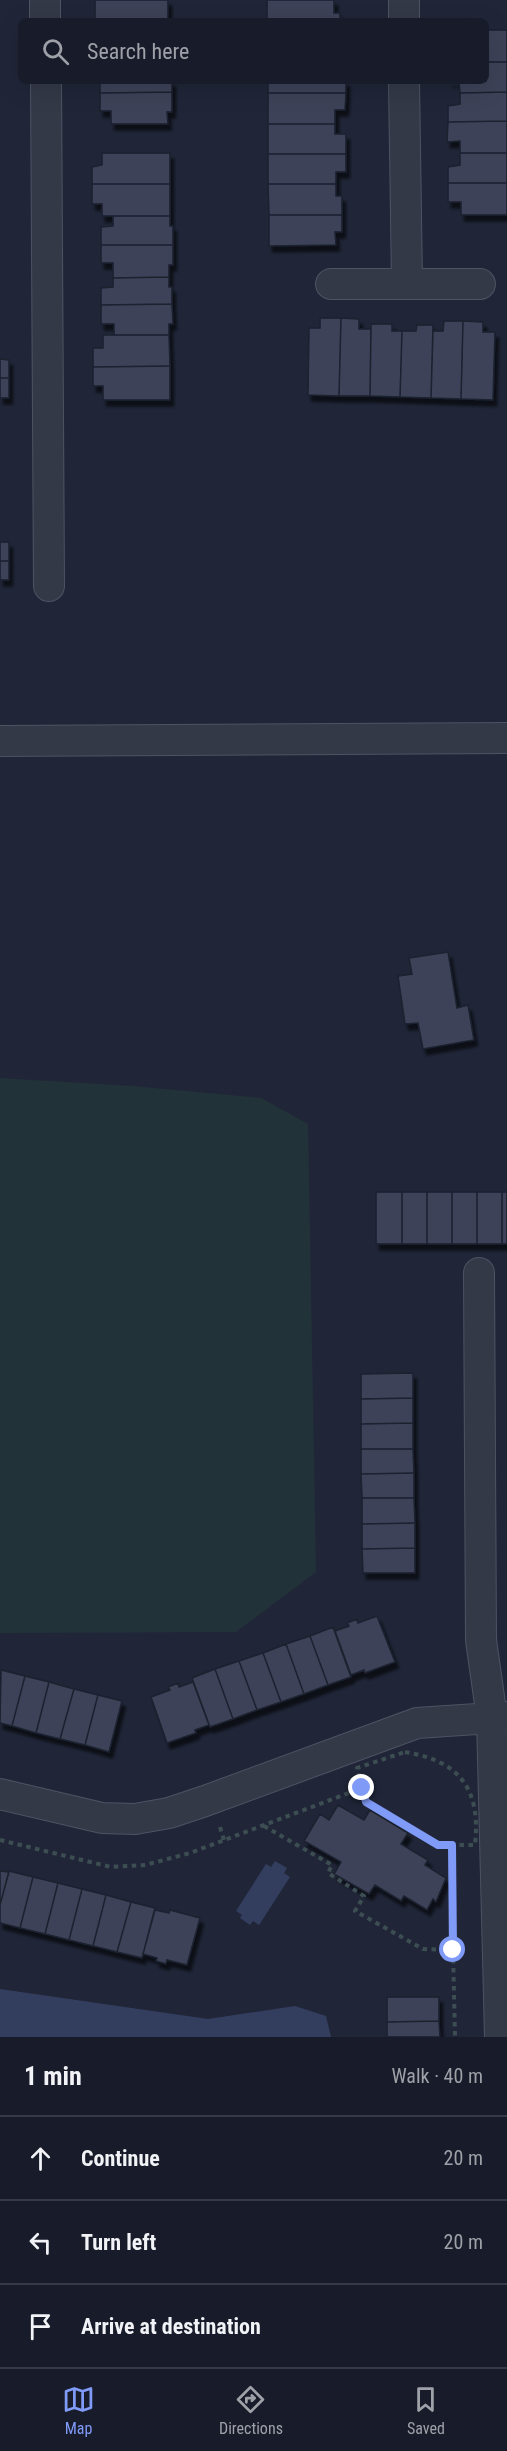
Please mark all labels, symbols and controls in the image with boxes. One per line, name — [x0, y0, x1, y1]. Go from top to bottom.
search box — [18, 18, 489, 84]
icon: search — [39, 35, 72, 68]
text: Search here — [87, 39, 189, 64]
route end — [348, 1774, 374, 1800]
route start — [439, 1936, 465, 1962]
text: 1 min — [24, 2061, 82, 2091]
text: Walk · 40 m — [391, 2064, 483, 2088]
icon: ahead — [24, 2142, 57, 2175]
text: Continue — [81, 2146, 160, 2171]
text: 20 m — [444, 2146, 483, 2170]
icon: left — [24, 2226, 57, 2259]
text: Turn left — [81, 2230, 156, 2255]
text: 20 m — [444, 2230, 483, 2254]
icon: arrive — [24, 2310, 57, 2343]
text: Arrive at destination — [81, 2314, 261, 2339]
tab: Map — [62, 2383, 95, 2438]
tab: Directions — [219, 2383, 283, 2438]
tab: Saved — [407, 2383, 445, 2438]

